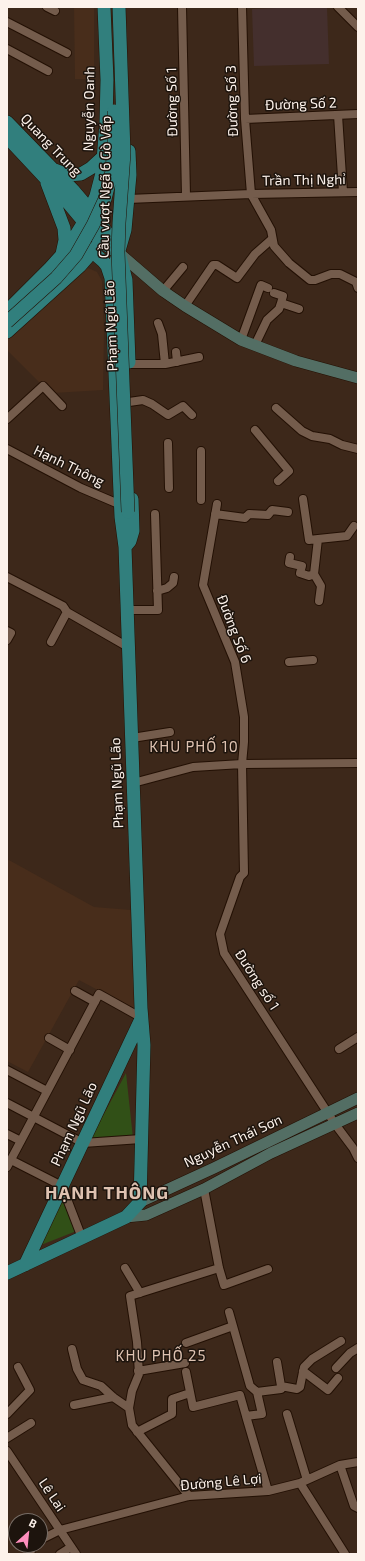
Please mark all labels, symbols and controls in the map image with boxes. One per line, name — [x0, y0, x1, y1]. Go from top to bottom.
street label: Đường Số 3 — [222, 65, 242, 137]
street label: Nguyễn Oanh — [80, 66, 98, 152]
street label: Đường Số 1 — [163, 67, 181, 137]
street label: Đường Số 2 — [265, 94, 337, 114]
street label: Quang Trung — [17, 110, 85, 180]
street label: Cầu vượt Ngã 6 Gò Vấp — [95, 116, 115, 258]
street label: Trần Thị Nghỉ — [262, 171, 346, 189]
street label: Phạm Ngũ Lão — [101, 280, 121, 372]
street label: Hạnh Thông — [31, 442, 107, 490]
street label: Đường Số 6 — [213, 592, 255, 666]
street label: Phạm Ngũ Lão — [107, 737, 127, 829]
district label: KHU PHỐ 10 — [149, 738, 239, 756]
street label: Đường số 1 — [231, 947, 283, 1013]
street label: Phạm Ngũ Lão — [47, 1079, 101, 1169]
street label: Nguyễn Thái Sơn — [181, 1111, 285, 1171]
district label: HẠNH THÔNG — [45, 1182, 169, 1204]
district label: KHU PHỐ 25 — [116, 1347, 206, 1365]
street label: Đường Lê Lợi — [180, 1470, 262, 1494]
street label: Lê Lai — [35, 1475, 69, 1515]
north arrow — [8, 1513, 48, 1553]
text: B — [27, 1515, 39, 1530]

